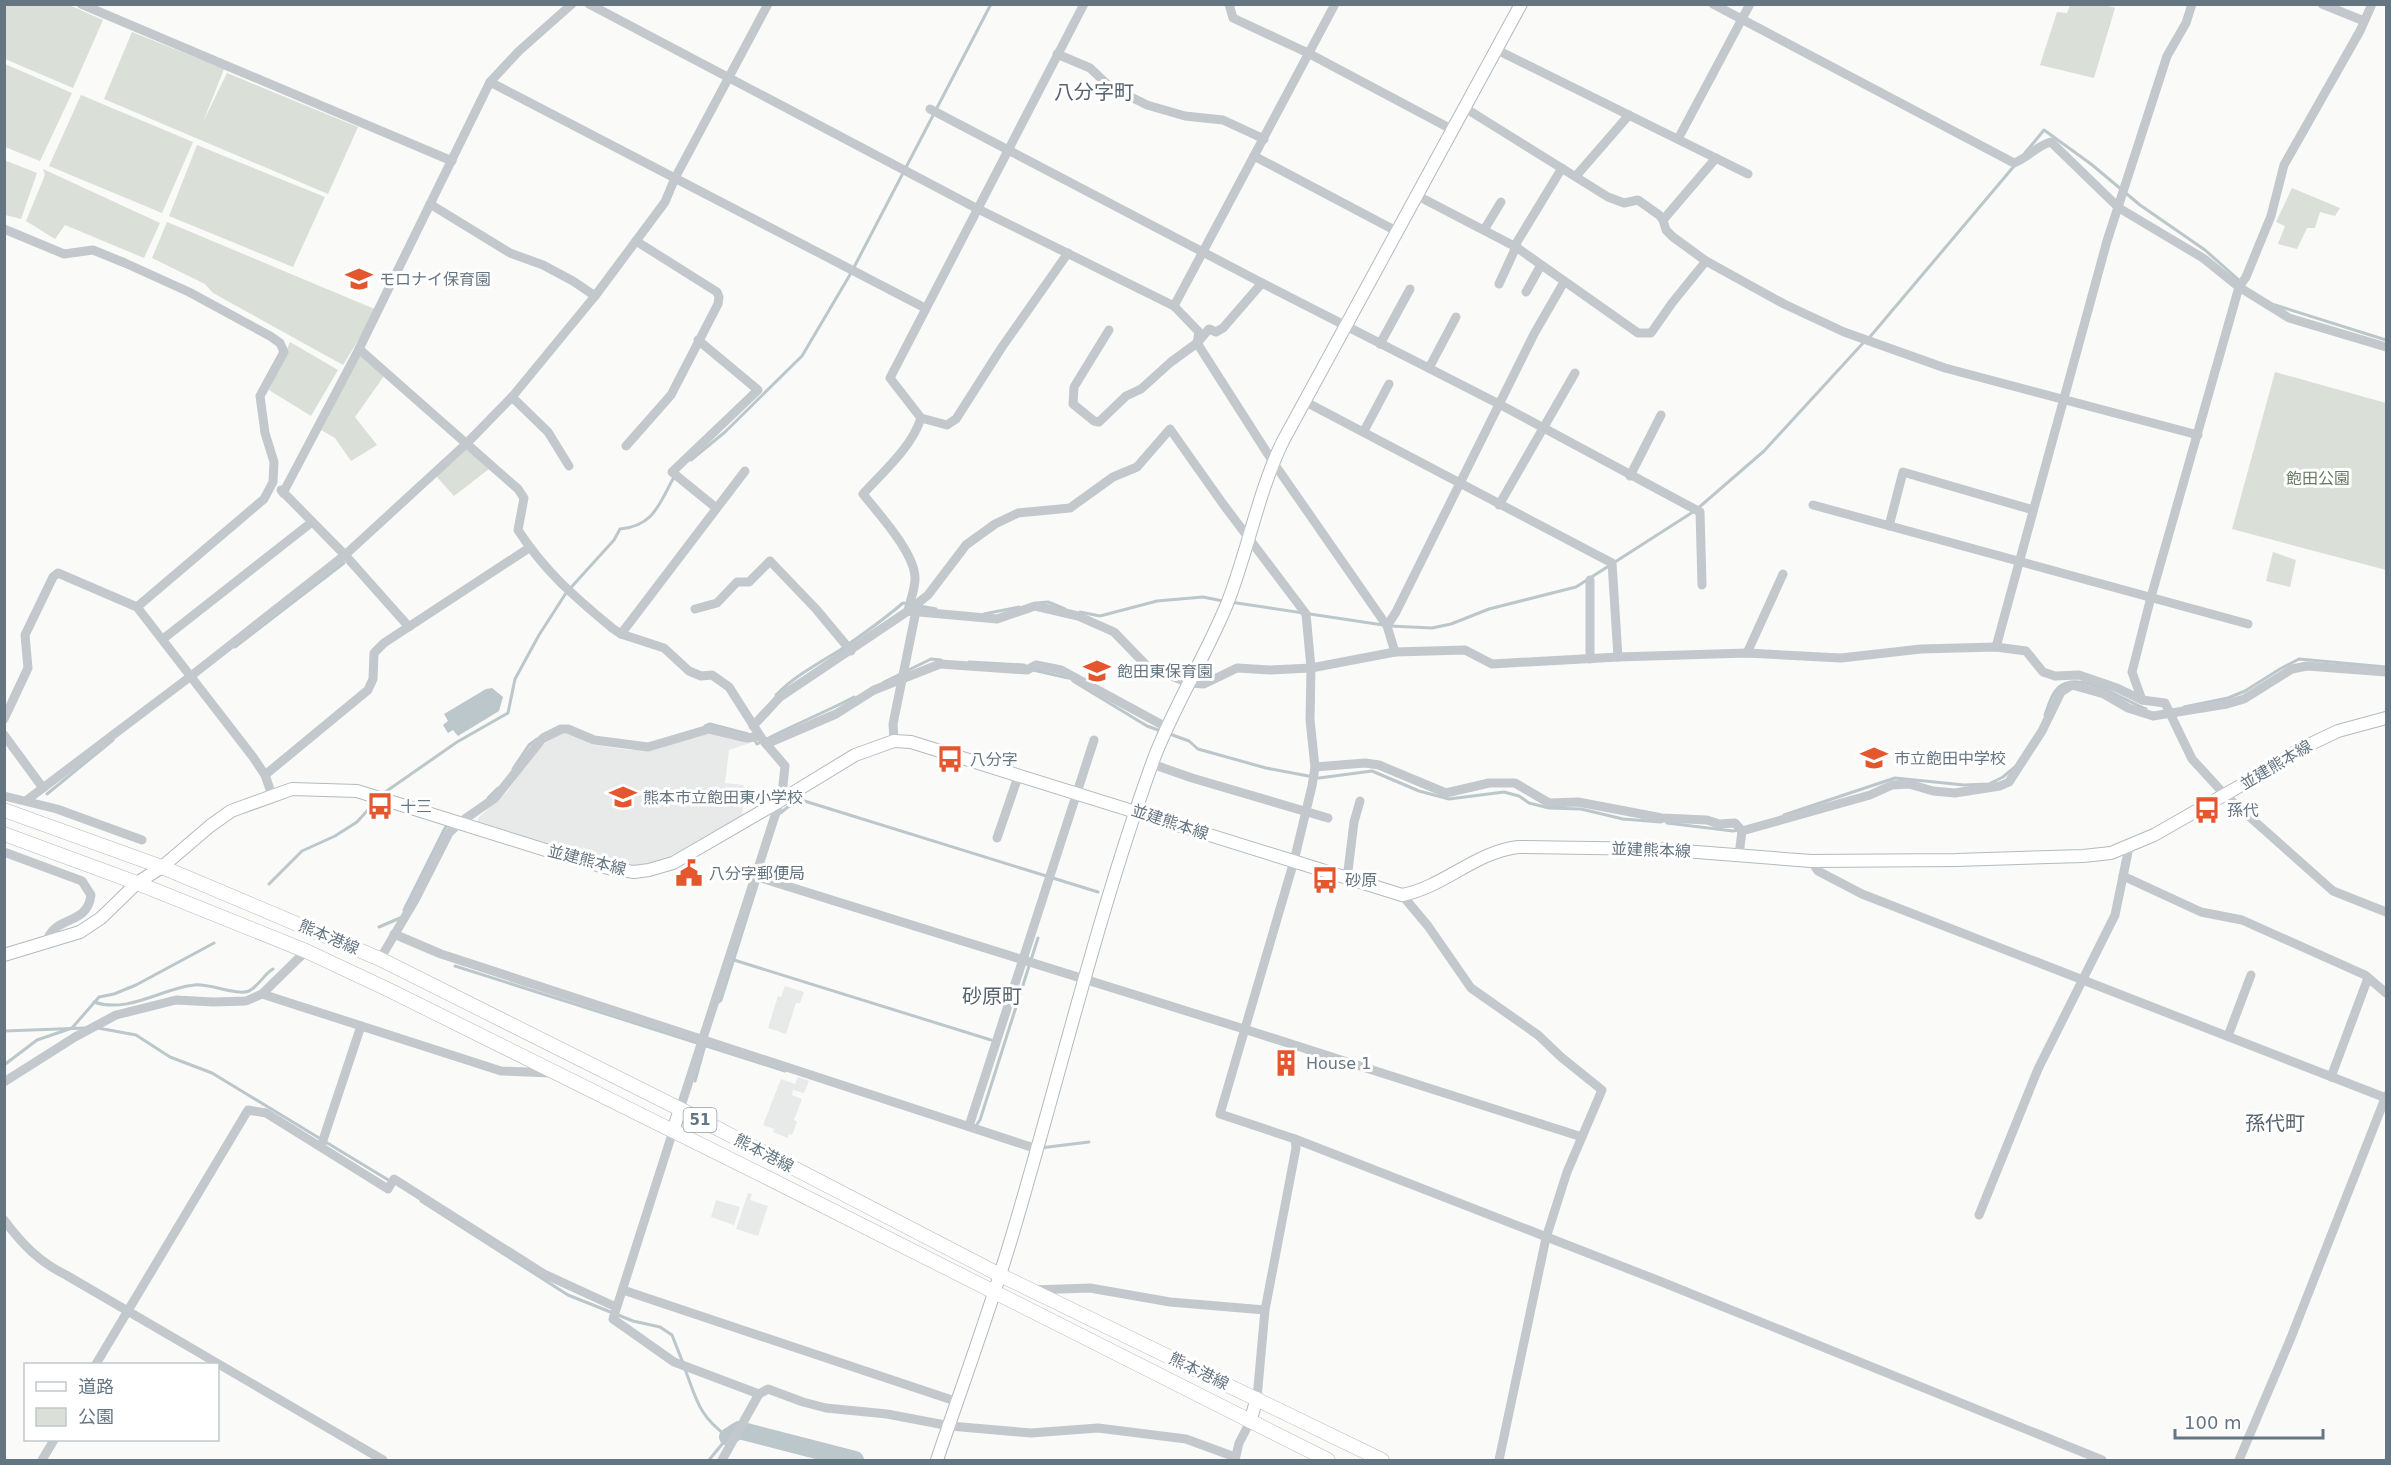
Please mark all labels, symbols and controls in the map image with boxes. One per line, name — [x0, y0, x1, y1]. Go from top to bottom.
district label: 八分字町 — [1054, 80, 1134, 104]
school or university icon: モロナイ保育園 — [344, 264, 374, 294]
place label: モロナイ保育園 — [379, 270, 491, 289]
park label: 飽田公園 — [2286, 469, 2350, 488]
school or university icon: 飽田東保育園 — [1082, 656, 1112, 686]
place label: 飽田東保育園 — [1117, 662, 1213, 681]
street label: 並建熊本線 — [2237, 736, 2315, 794]
school or university icon: 市立飽田中学校 — [1859, 743, 1889, 773]
bus stop icon: 八分字 — [935, 744, 965, 774]
place label: 市立飽田中学校 — [1894, 749, 2006, 768]
place label: 八分字 — [970, 750, 1018, 769]
school or university icon: 熊本市立飽田東小学校 — [608, 782, 638, 812]
place label: 熊本市立飽田東小学校 — [643, 788, 803, 807]
bus stop icon: 十三 — [365, 791, 395, 821]
bus stop icon: 孫代 — [2192, 795, 2222, 825]
place label: 十三 — [400, 797, 432, 816]
street label: 並建熊本線 — [1129, 801, 1211, 843]
place label: 孫代 — [2227, 801, 2259, 820]
street label: 並建熊本線 — [1611, 839, 1691, 861]
street label: 並建熊本線 — [546, 841, 628, 879]
public building icon: 八分字郵便局 — [674, 858, 704, 888]
place label: 八分字郵便局 — [709, 864, 805, 883]
bus stop icon: 砂原 — [1310, 865, 1340, 895]
place label: 砂原 — [1345, 871, 1377, 890]
street label: 熊本港線 — [296, 916, 362, 958]
district label: 砂原町 — [962, 984, 1022, 1008]
building icon: House 1 — [1271, 1048, 1301, 1078]
place label: House 1 — [1306, 1054, 1371, 1073]
road number: 51 — [684, 1108, 716, 1132]
district label: 孫代町 — [2245, 1111, 2305, 1135]
street label: 熊本港線 — [731, 1130, 797, 1176]
street label: 熊本港線 — [1166, 1348, 1232, 1394]
legend — [24, 1363, 219, 1441]
text: 道路 — [78, 1376, 114, 1397]
scale bar — [2175, 1402, 2324, 1440]
text: 公園 — [78, 1406, 114, 1427]
text: 100 m — [2184, 1412, 2242, 1433]

